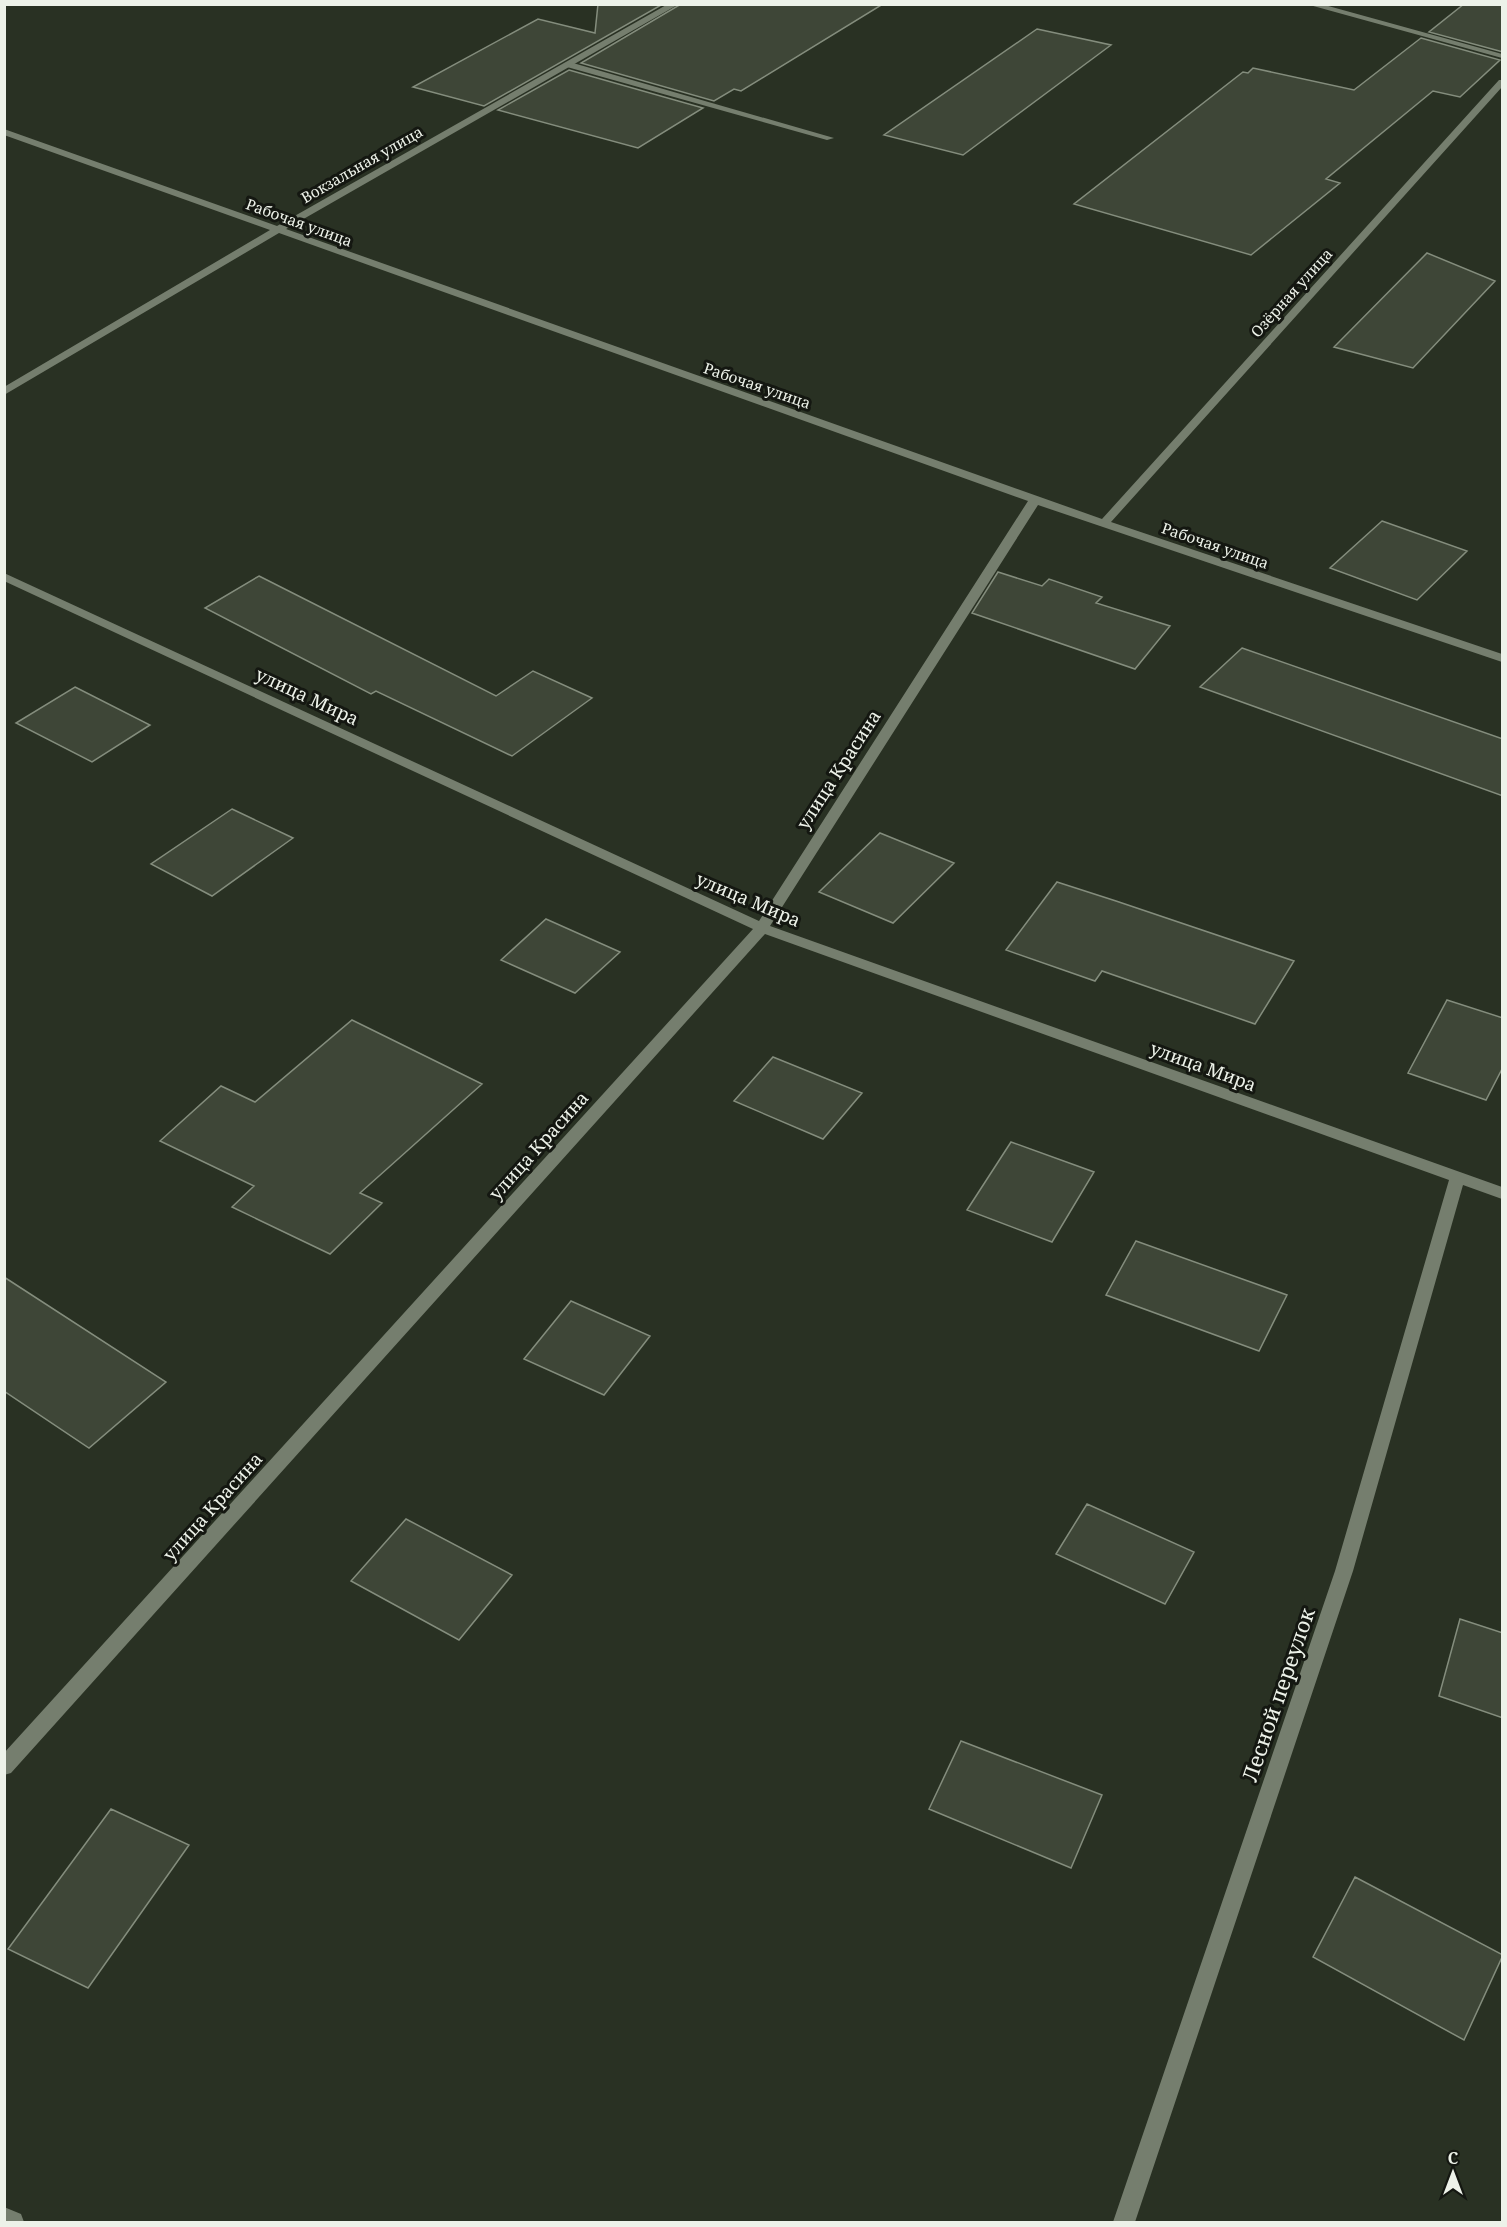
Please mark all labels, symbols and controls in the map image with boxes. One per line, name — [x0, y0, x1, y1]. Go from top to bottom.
street label: Вокзальная улица — [297, 121, 426, 207]
street label: Рабочая улица — [243, 194, 355, 251]
street label: Озёрная улица — [1246, 244, 1337, 341]
street label: Рабочая улица — [701, 357, 813, 413]
street label: Рабочая улица — [1159, 517, 1271, 573]
street label: улица Мира — [252, 662, 363, 730]
street label: улица Красина — [791, 705, 886, 834]
street label: улица Мира — [692, 866, 804, 932]
street label: улица Мира — [1147, 1036, 1260, 1096]
street label: улица Красина — [483, 1086, 593, 1205]
street label: улица Красина — [157, 1447, 267, 1566]
street label: Лесной переулок — [1235, 1604, 1321, 1785]
north arrow — [1423, 2143, 1483, 2203]
text: С — [1448, 2147, 1458, 2169]

